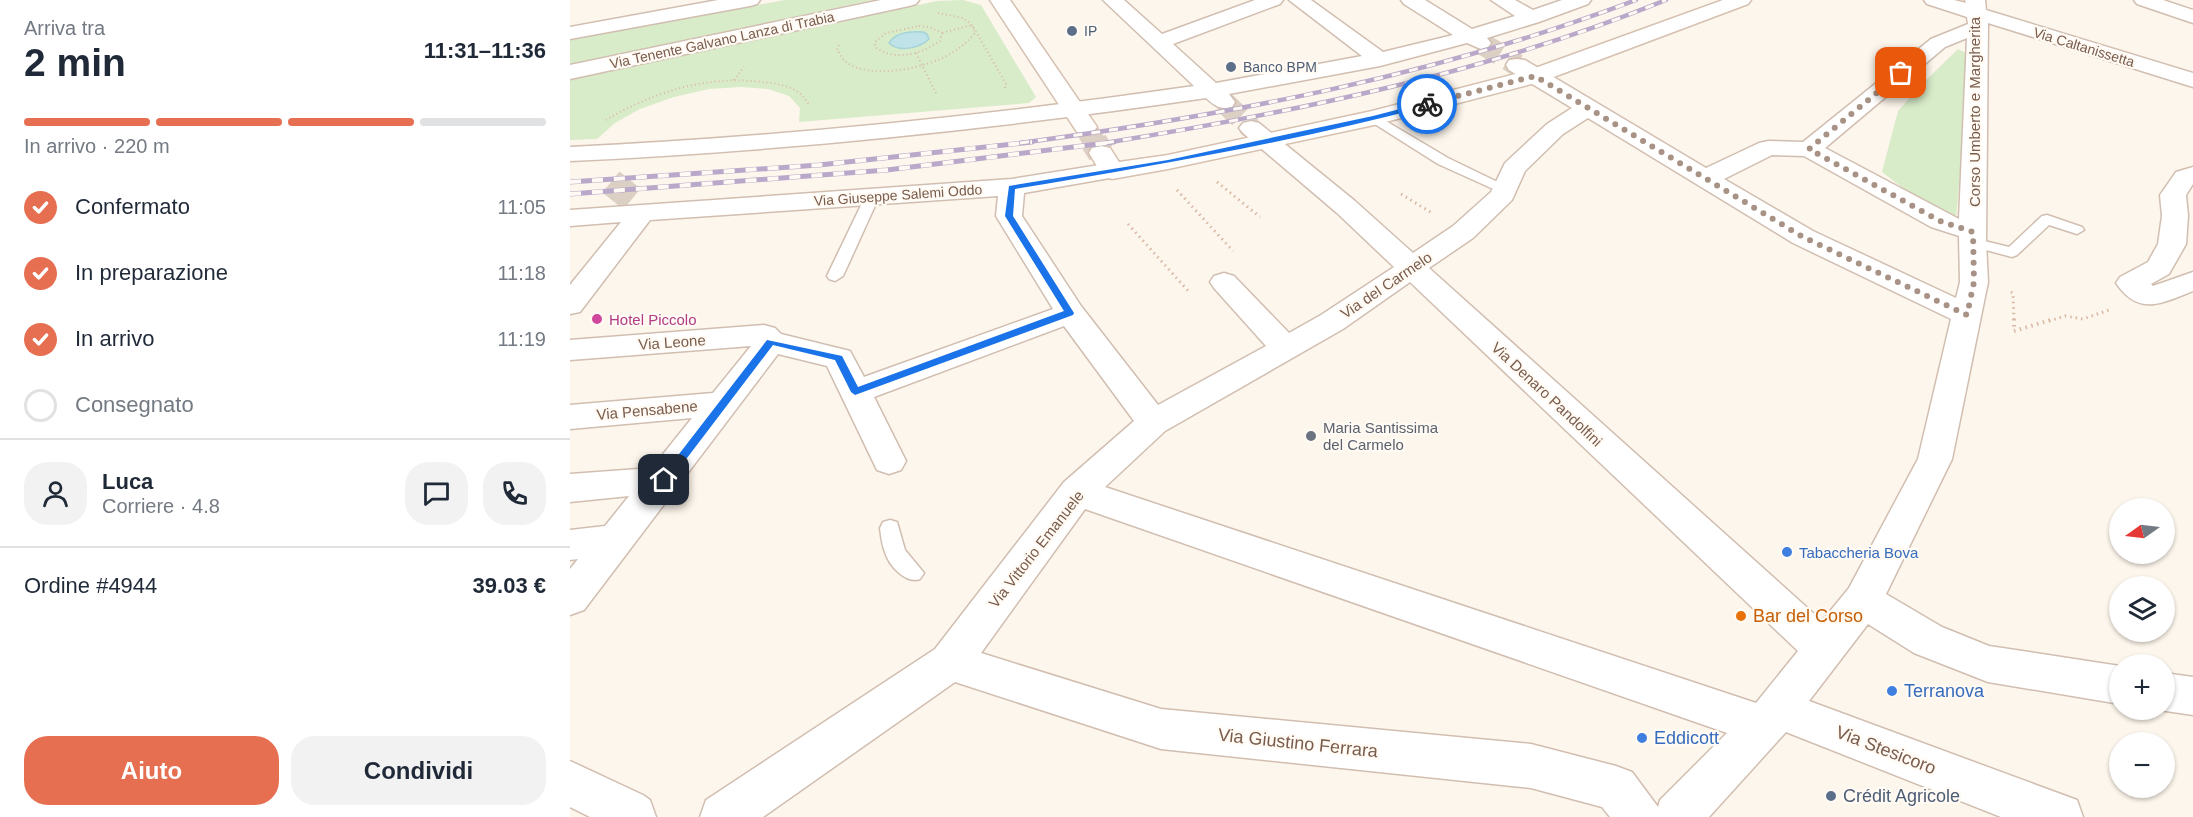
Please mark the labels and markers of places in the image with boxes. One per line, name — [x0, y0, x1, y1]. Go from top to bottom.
place label: IP — [1084, 23, 1097, 39]
marker: IP — [1065, 24, 1079, 38]
pin — [1875, 47, 1926, 98]
place label: Banco BPM — [1243, 59, 1317, 75]
marker: Banco BPM — [1224, 60, 1238, 74]
place label: Hotel Piccolo — [609, 311, 697, 328]
marker: Hotel Piccolo — [590, 312, 604, 326]
place label: Maria Santissima del Carmelo — [1323, 419, 1439, 453]
marker: Maria Santissima del Carmelo — [1304, 429, 1318, 443]
pin — [638, 454, 689, 505]
place label: Tabaccheria Bova — [1799, 544, 1919, 561]
marker: Tabaccheria Bova — [1780, 545, 1794, 559]
place label: Bar del Corso — [1753, 606, 1863, 626]
marker: Bar del Corso — [1734, 609, 1748, 623]
place label: Terranova — [1904, 681, 1985, 701]
marker: Terranova — [1885, 684, 1899, 698]
place label: Eddicott — [1654, 728, 1719, 748]
marker: Eddicott — [1635, 731, 1649, 745]
place label: Crédit Agricole — [1843, 786, 1960, 806]
marker: Crédit Agricole — [1824, 789, 1838, 803]

